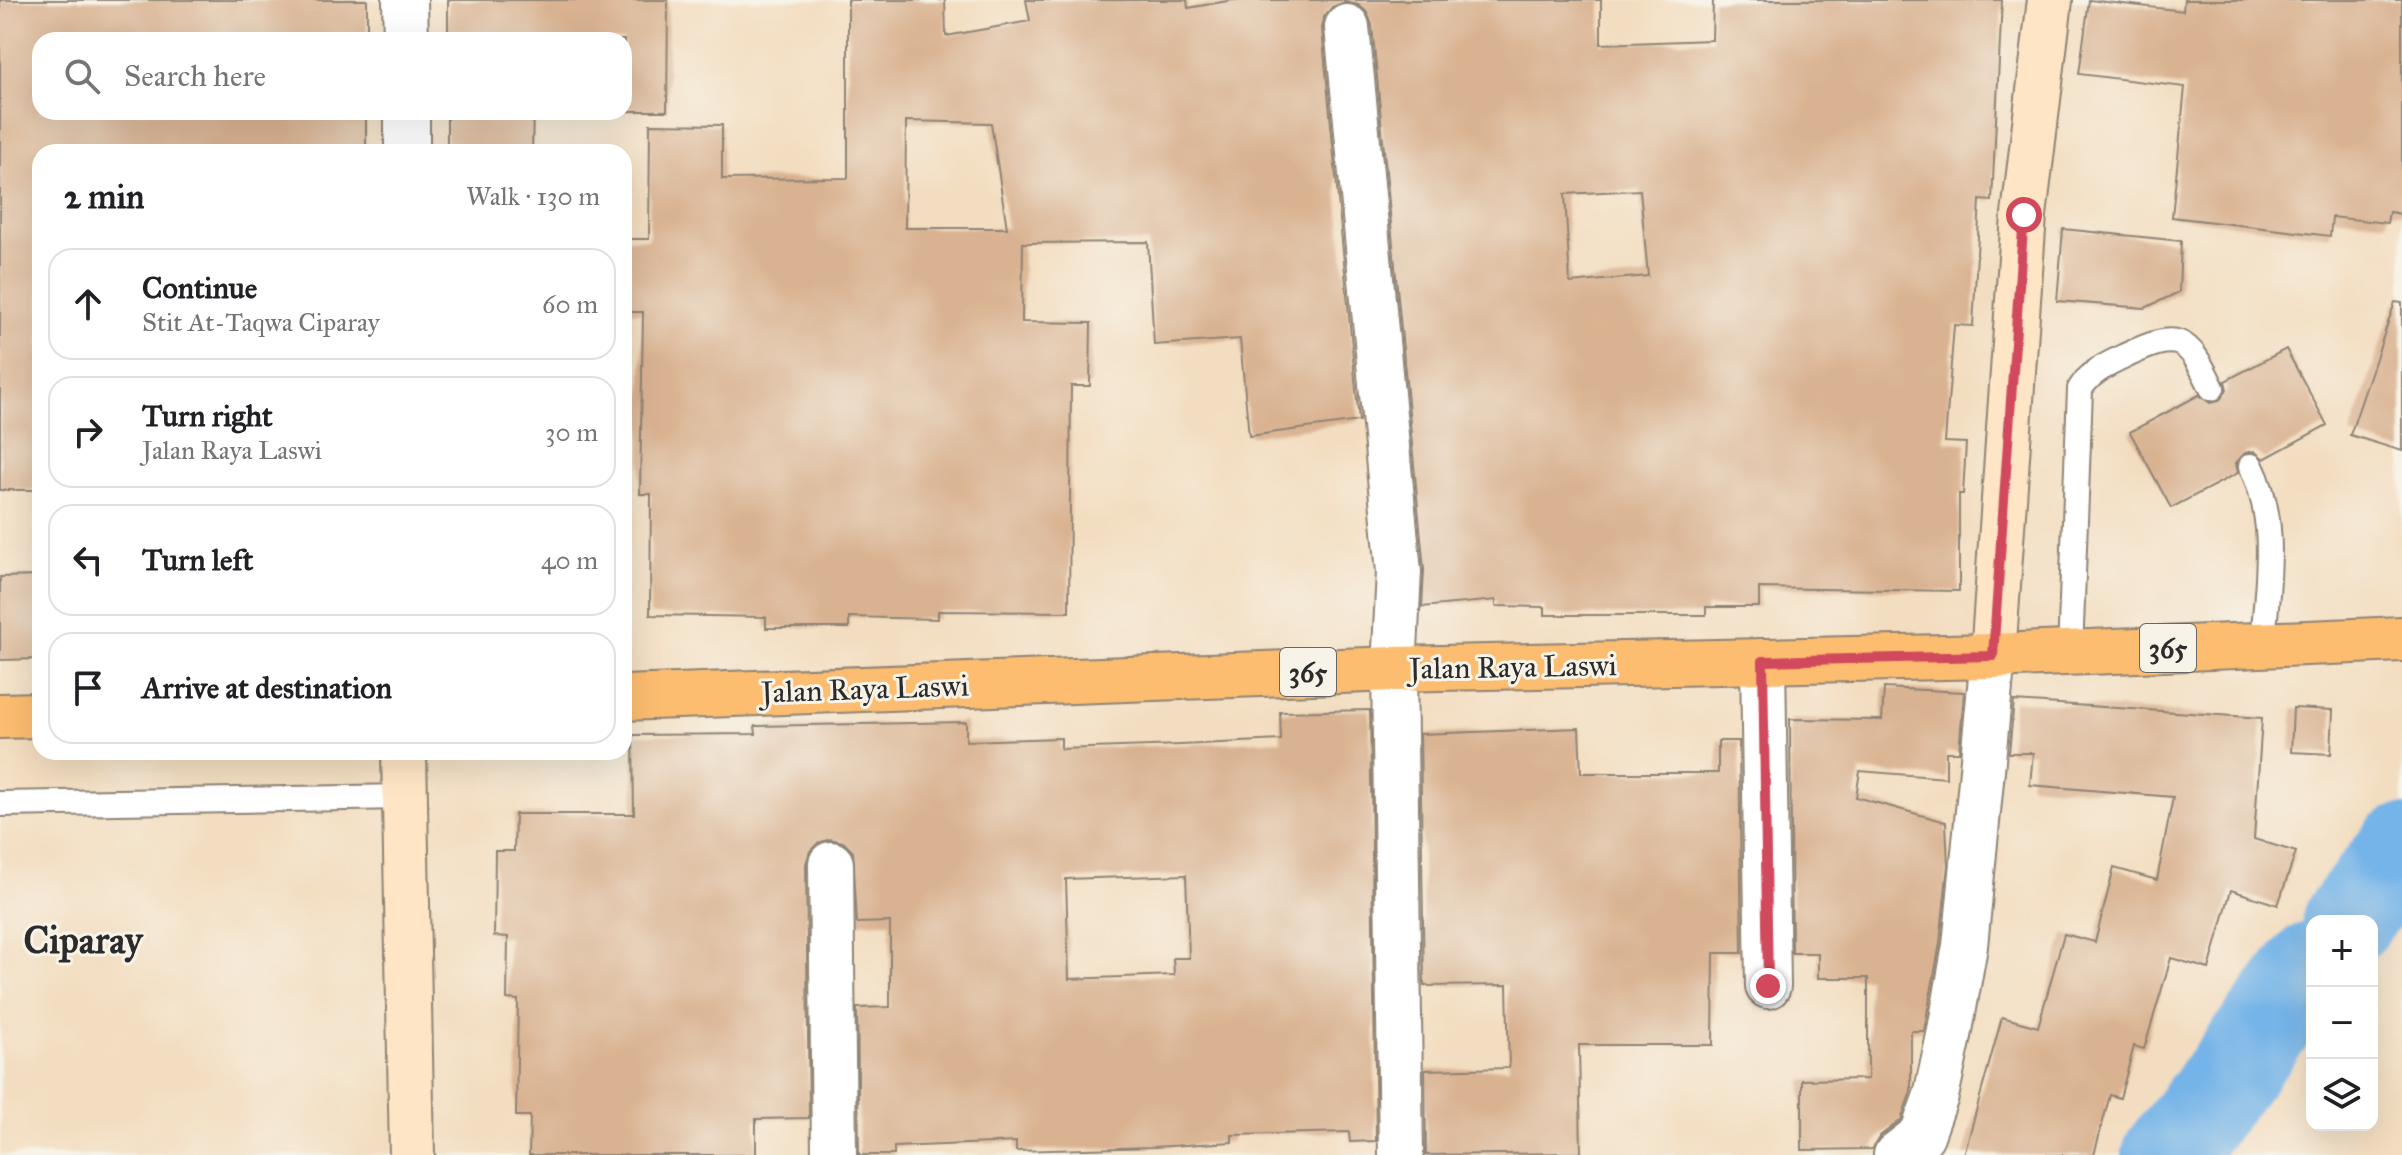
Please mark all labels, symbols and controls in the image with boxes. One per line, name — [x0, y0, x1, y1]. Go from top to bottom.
search box — [32, 32, 632, 120]
icon: search — [60, 54, 104, 98]
text: Search here — [124, 58, 266, 94]
text: 2 min — [64, 176, 144, 217]
text: Walk · 130 m — [466, 180, 600, 212]
route start — [2006, 197, 2042, 233]
text: Continue — [142, 270, 257, 306]
icon: ahead — [66, 282, 110, 326]
text: 60 m — [542, 288, 598, 320]
text: Stit At-Taqwa Ciparay — [142, 306, 380, 338]
text: Turn right — [142, 398, 273, 434]
icon: right — [66, 410, 110, 454]
text: 30 m — [545, 416, 598, 448]
text: Jalan Raya Laswi — [142, 434, 322, 466]
icon: left — [66, 538, 110, 582]
text: Turn left — [142, 542, 253, 578]
text: 40 m — [541, 544, 598, 576]
road number: 365 — [2140, 624, 2196, 672]
street label: Jalan Raya Laswi — [1406, 647, 1617, 687]
road number: 365 — [1280, 648, 1336, 696]
icon: arrive — [66, 666, 110, 710]
street label: Jalan Raya Laswi — [758, 667, 969, 711]
text: Arrive at destination — [142, 670, 392, 706]
map controls — [2306, 915, 2378, 1131]
button: + — [2306, 915, 2378, 987]
district label: Ciparay — [23, 917, 144, 963]
route end — [1750, 968, 1786, 1004]
button: − — [2306, 987, 2378, 1059]
button: layers — [2306, 1059, 2378, 1131]

